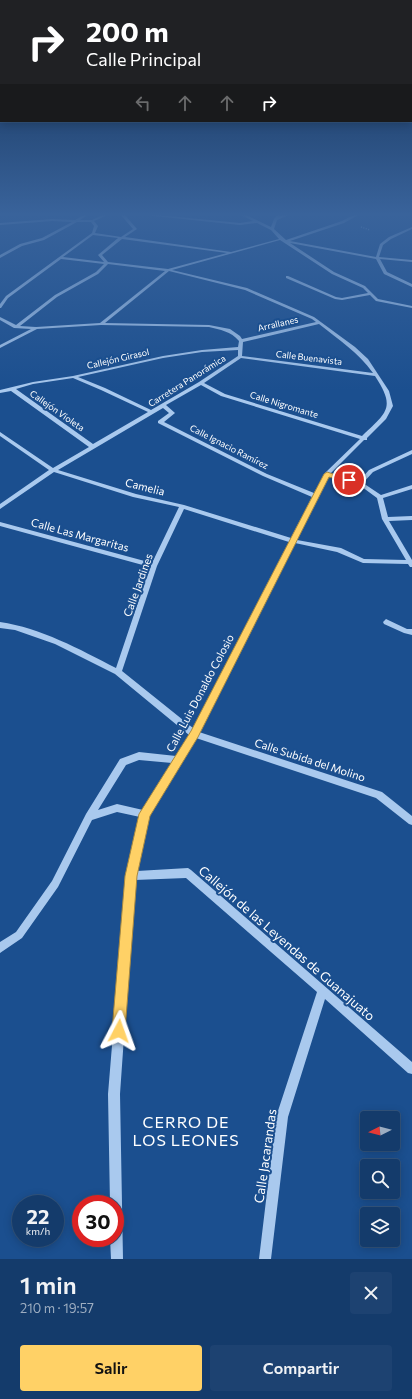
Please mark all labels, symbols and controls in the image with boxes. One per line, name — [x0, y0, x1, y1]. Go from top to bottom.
text: 200 m — [86, 14, 169, 48]
icon: right — [20, 16, 72, 68]
text: Calle Principal — [86, 48, 201, 70]
icon: left — [132, 92, 154, 114]
icon: ahead — [174, 92, 196, 114]
icon: ahead — [216, 92, 238, 114]
icon: right — [258, 92, 280, 114]
street label: Arrallanes — [257, 314, 299, 334]
street label: Callejón Girasol — [86, 346, 150, 371]
street label: Calle Buenavista — [275, 348, 343, 367]
street label: Carretera Panorámica — [146, 352, 228, 409]
street label: Callejón Violeta — [28, 388, 87, 434]
street label: Calle Nigromante — [249, 389, 320, 420]
street label: Calle Ignacio Ramírez — [188, 422, 271, 471]
pin — [332, 463, 366, 497]
icon: arrive — [338, 469, 360, 491]
street label: Camelia — [124, 475, 166, 498]
street label: Calle Las Margaritas — [30, 515, 130, 554]
street label: Calle Jardines — [120, 551, 156, 619]
street label: Calle Luis Donaldo Colosio — [163, 631, 236, 754]
street label: Calle Subida del Molino — [253, 735, 368, 784]
street label: Callejón de las Leyendas de Guanajuato — [196, 862, 379, 1024]
position arrow — [98, 1010, 140, 1052]
street label: Calle Jacarandas — [250, 1108, 280, 1204]
north arrow — [360, 1111, 400, 1151]
map controls — [360, 1111, 400, 1247]
district label: CERRO DE LOS LEONES — [132, 1112, 240, 1149]
button: search — [360, 1159, 400, 1199]
speed limit sign: 30 — [72, 1195, 124, 1247]
text: 22 — [27, 1204, 49, 1228]
button: layers — [360, 1207, 400, 1247]
text: km/h — [26, 1225, 50, 1237]
text: 1 min — [20, 1270, 77, 1299]
button: close — [350, 1272, 392, 1314]
text: 210 m · 19:57 — [20, 1300, 94, 1316]
button: Salir — [20, 1345, 202, 1391]
button: Compartir — [210, 1345, 392, 1391]

